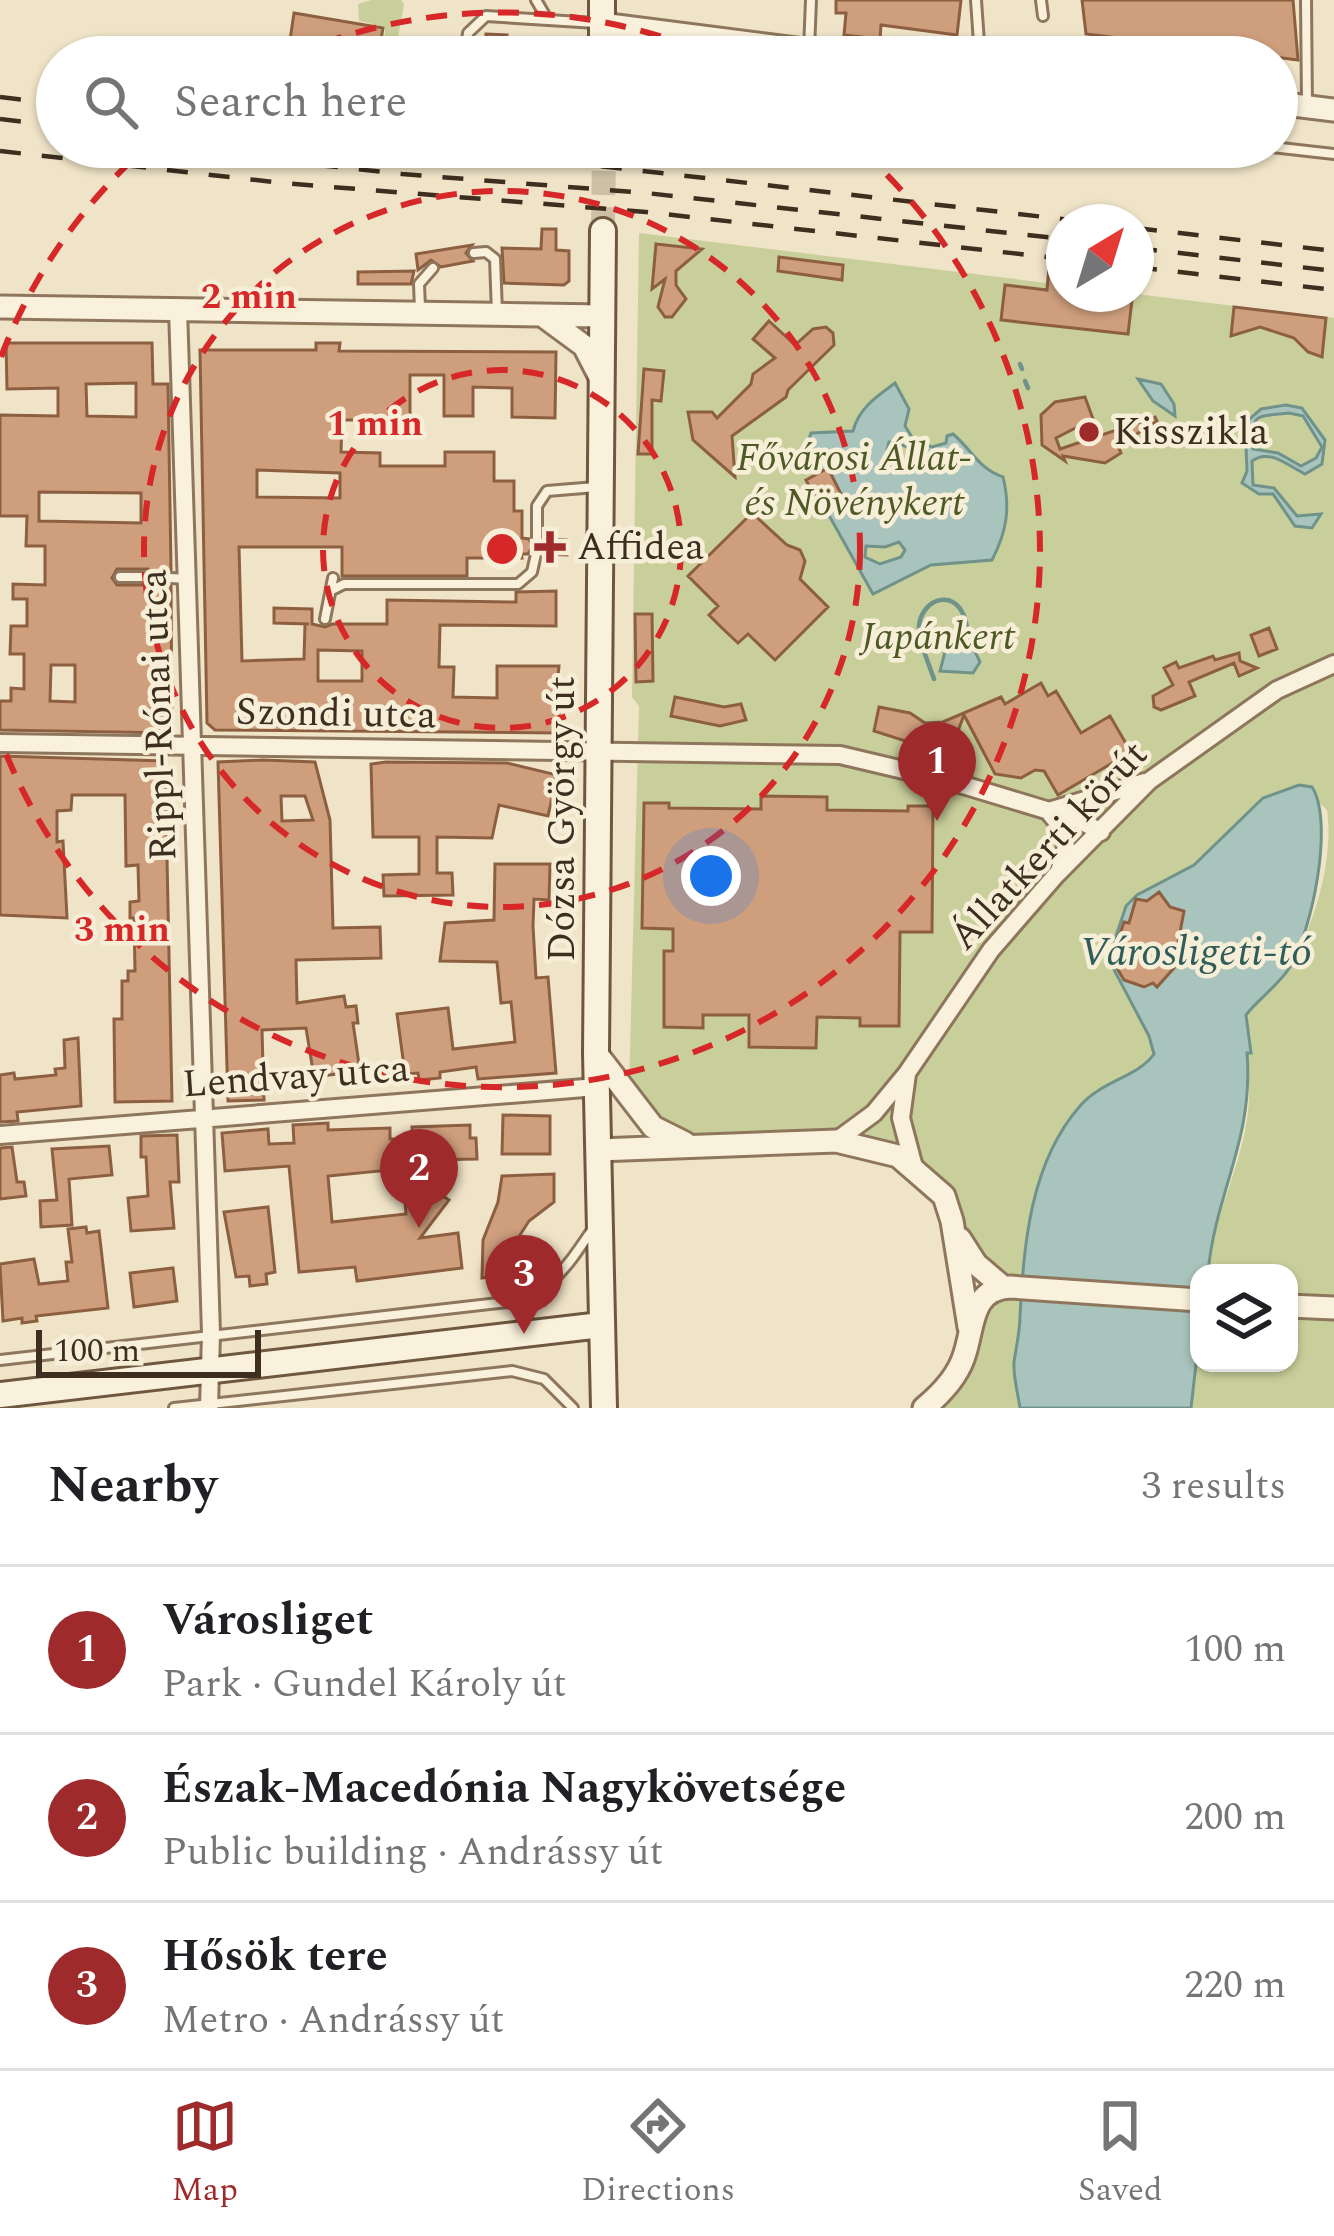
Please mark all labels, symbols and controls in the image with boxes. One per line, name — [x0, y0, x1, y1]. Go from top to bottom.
search box — [36, 36, 1298, 168]
text: Search here — [174, 68, 407, 137]
icon: search — [78, 69, 144, 135]
north arrow — [1046, 204, 1154, 312]
text: 2 min — [201, 270, 297, 325]
text: 1 min — [327, 397, 423, 452]
place label: Kisszikla — [1113, 403, 1269, 462]
marker: Kisszikla — [1076, 419, 1102, 445]
park label: Fővárosi Állat- és Növénykert — [736, 429, 972, 533]
place label: Affidea — [577, 518, 704, 577]
centre of rings — [481, 528, 523, 570]
marker: Affidea — [534, 531, 566, 563]
street label: Rippl-Rónai utca — [124, 568, 194, 862]
park label: Japánkert — [858, 608, 1016, 667]
street label: Dózsa György út — [533, 676, 592, 962]
street label: Szondi utca — [235, 683, 437, 745]
pin: 1 — [898, 722, 976, 821]
street label: Állatkerti körút — [936, 728, 1162, 964]
your location — [681, 846, 741, 906]
text: 3 min — [74, 903, 170, 958]
water label: Városligeti-tó — [1080, 921, 1312, 984]
street label: Lendvay utca — [180, 1040, 412, 1114]
pin: 2 — [380, 1129, 458, 1228]
pin: 3 — [485, 1235, 563, 1334]
map controls — [1190, 1264, 1298, 1372]
button: layers — [1190, 1264, 1298, 1372]
scale bar — [36, 1324, 261, 1377]
text: 100 m — [54, 1326, 140, 1376]
text: Nearby — [48, 1447, 217, 1525]
text: 3 results — [1142, 1457, 1286, 1516]
text: Városliget — [162, 1586, 373, 1655]
text: 1 — [76, 1620, 98, 1679]
text: 100 m — [1184, 1620, 1286, 1679]
text: Park · Gundel Károly út — [162, 1655, 567, 1714]
text: Észak-Macedónia Nagykövetsége — [162, 1754, 846, 1823]
text: 2 — [76, 1788, 98, 1847]
text: 200 m — [1184, 1788, 1286, 1847]
text: Public building · Andrássy út — [162, 1823, 663, 1882]
text: Hősök tere — [162, 1922, 388, 1991]
text: 3 — [76, 1956, 98, 2015]
text: 220 m — [1184, 1956, 1286, 2015]
text: Metro · Andrássy út — [162, 1991, 504, 2050]
tab: Map — [171, 2093, 238, 2215]
tab: Directions — [581, 2093, 735, 2215]
tab: Saved — [1078, 2093, 1163, 2215]

